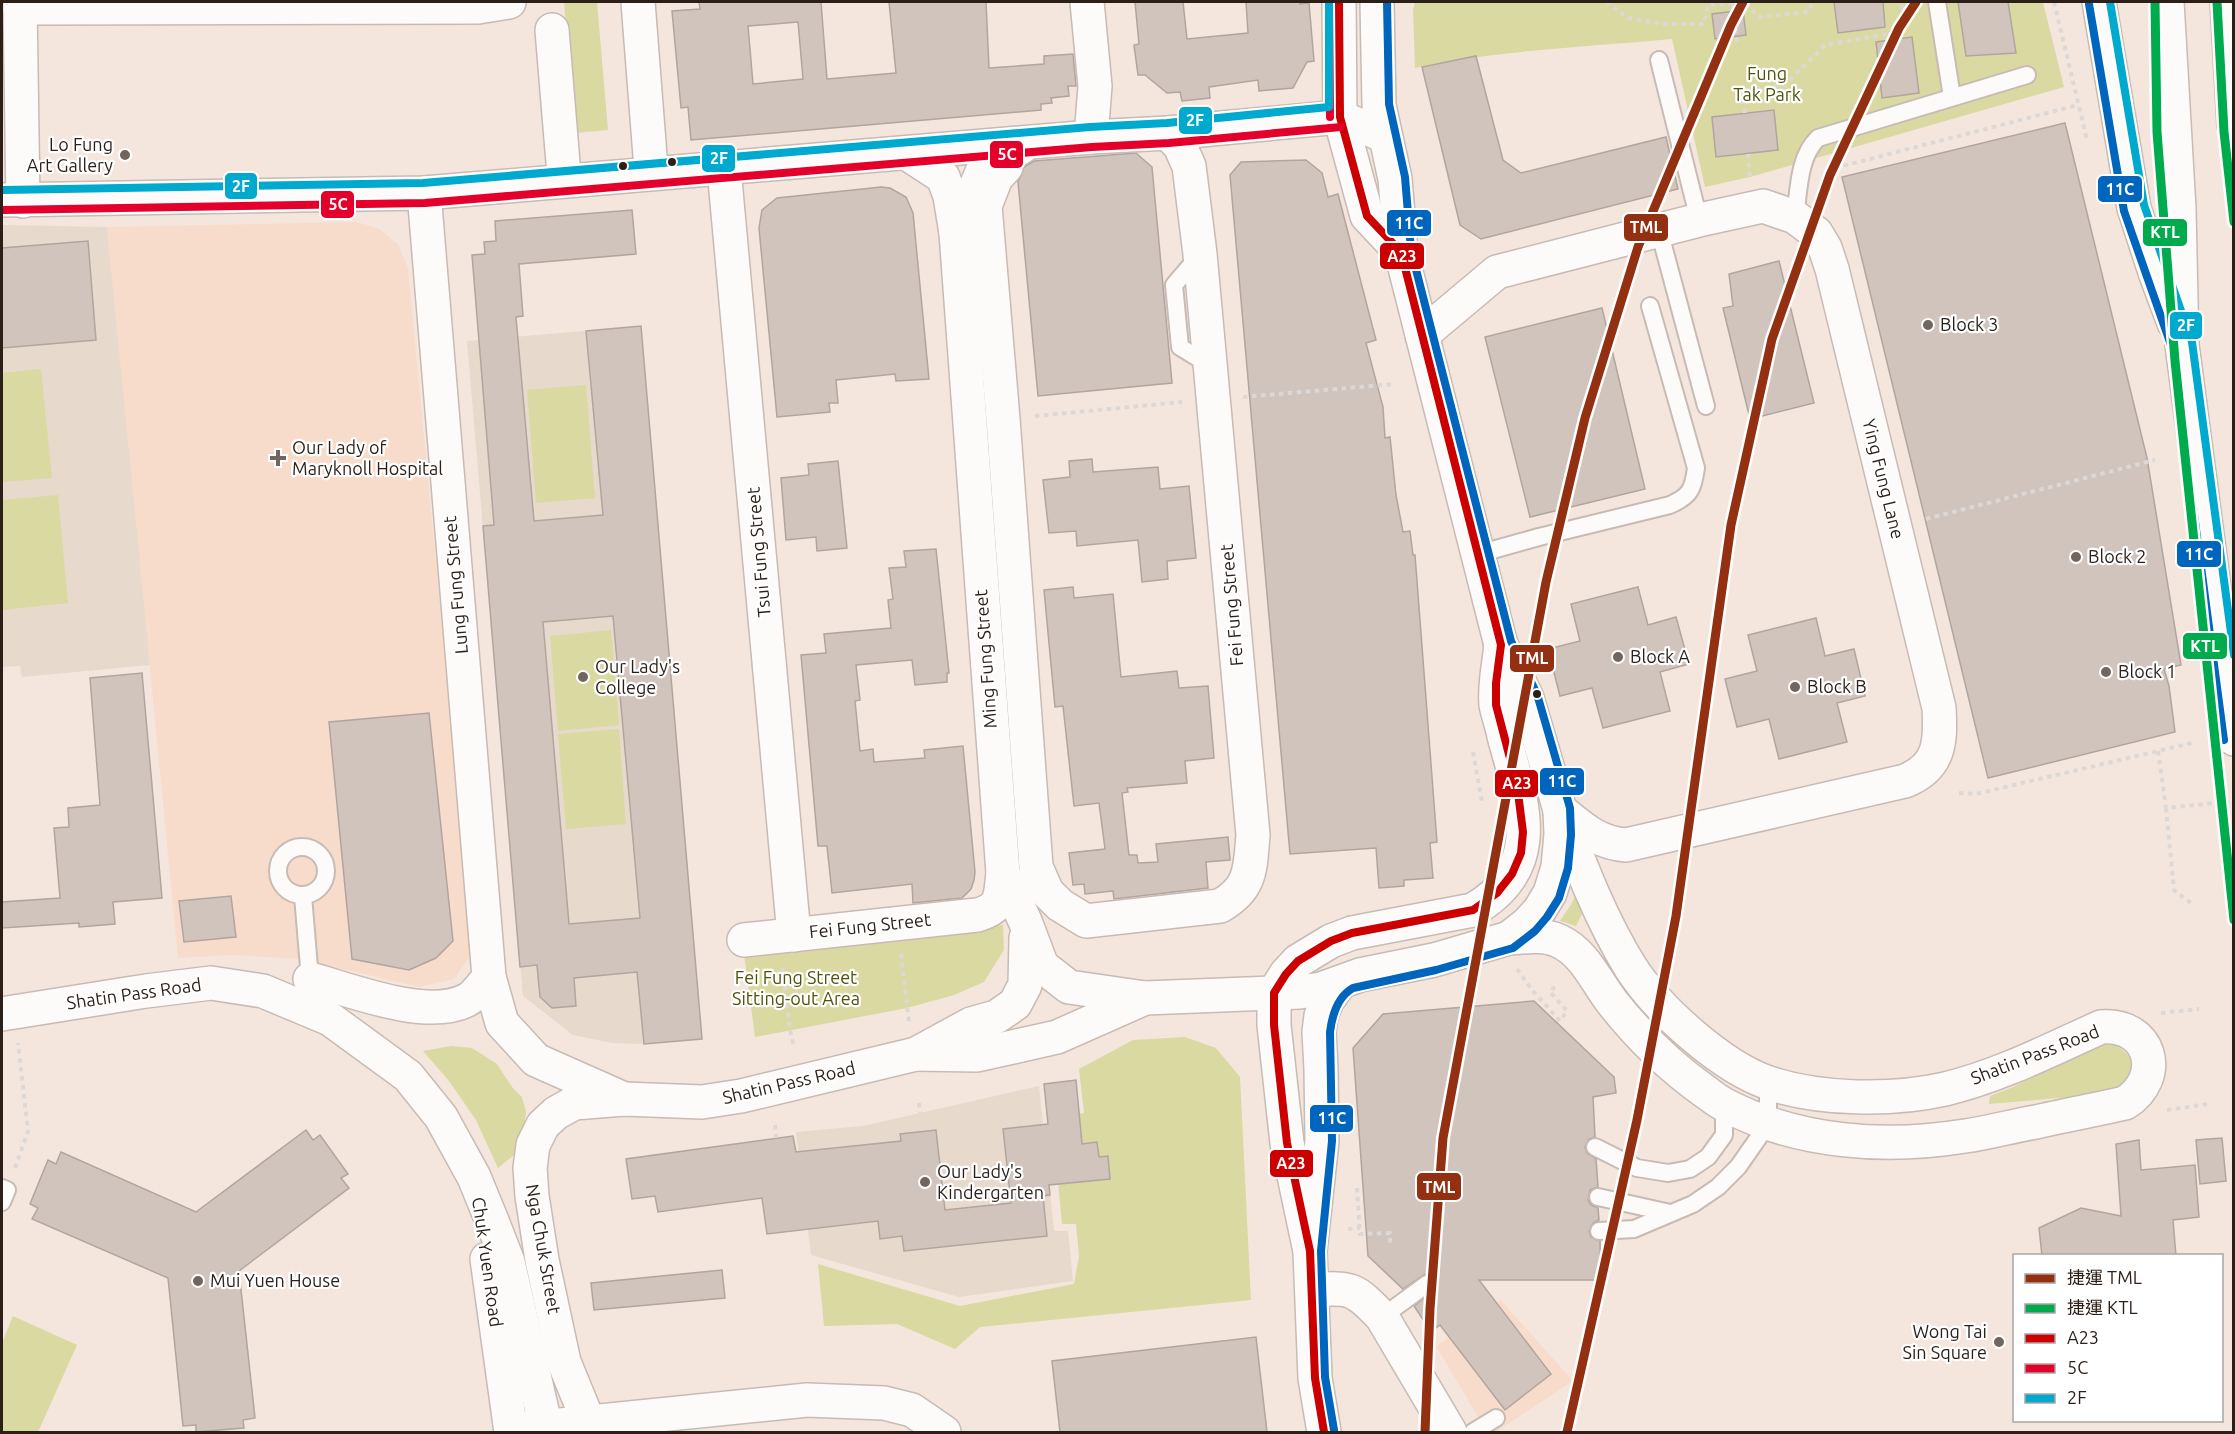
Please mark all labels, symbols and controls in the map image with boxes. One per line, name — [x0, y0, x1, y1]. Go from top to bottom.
park label: Fung Tak Park — [1733, 63, 1801, 104]
line badge: 2F — [1178, 106, 1213, 135]
text: 2F — [1186, 111, 1204, 129]
place label: Lo Fung Art Gallery — [27, 134, 113, 175]
line badge: 5C — [989, 140, 1024, 169]
line badge: 2F — [701, 144, 736, 173]
text: 5C — [997, 145, 1017, 163]
marker: Lo Fung Art Gallery — [118, 148, 132, 162]
text: 2F — [710, 149, 728, 167]
unlabelled marker — [666, 156, 678, 168]
unlabelled marker — [617, 160, 629, 172]
line badge: 2F — [224, 172, 258, 200]
line badge: 11C — [2097, 175, 2143, 203]
text: 2F — [232, 177, 250, 195]
text: 11C — [2106, 180, 2134, 198]
line badge: 5C — [320, 190, 355, 219]
text: 5C — [328, 195, 348, 213]
line badge: 11C — [1386, 209, 1432, 237]
line badge: TML — [1623, 213, 1669, 242]
text: 11C — [1395, 214, 1423, 232]
text: TML — [1630, 218, 1663, 236]
line badge: KTL — [2142, 218, 2188, 247]
text: KTL — [2150, 223, 2180, 241]
line badge: A23 — [1379, 242, 1425, 270]
text: A23 — [1387, 247, 1417, 265]
line badge: 2F — [2169, 311, 2203, 340]
place label: Block 3 — [1940, 314, 1998, 334]
text: 2F — [2177, 316, 2195, 334]
marker: Block 3 — [1921, 318, 1935, 332]
street label: Ying Fung Lane — [1859, 417, 1909, 541]
place label: Our Lady of Maryknoll Hospital — [292, 437, 443, 478]
marker: Our Lady of Maryknoll Hospital — [269, 449, 287, 467]
street label: Tsui Fung Street — [742, 486, 774, 618]
street label: Lung Fung Street — [439, 515, 471, 655]
line badge: 11C — [2176, 540, 2222, 568]
street label: Fei Fung Street — [1216, 543, 1246, 667]
text: 11C — [2185, 545, 2213, 563]
place label: Block 2 — [2088, 546, 2146, 566]
marker: Block 2 — [2069, 550, 2083, 564]
street label: Ming Fung Street — [970, 589, 1000, 729]
line badge: KTL — [2182, 632, 2228, 660]
text: KTL — [2190, 637, 2220, 655]
line badge: TML — [1509, 644, 1555, 673]
place label: Block A — [1630, 646, 1690, 666]
text: TML — [1516, 649, 1549, 667]
marker: Block A — [1611, 650, 1625, 664]
place label: Our Lady's College — [595, 656, 680, 697]
place label: Block 1 — [2118, 661, 2176, 681]
marker: Block 1 — [2099, 665, 2113, 679]
marker: Our Lady's College — [576, 670, 590, 684]
place label: Block B — [1807, 676, 1867, 696]
marker: Block B — [1788, 680, 1802, 694]
unlabelled marker — [1531, 688, 1543, 700]
line badge: 11C — [1539, 767, 1585, 796]
line badge: A23 — [1494, 769, 1539, 798]
text: 11C — [1548, 772, 1576, 790]
text: A23 — [1502, 774, 1532, 792]
street label: Fei Fung Street — [808, 909, 932, 941]
park label: Fei Fung Street Sitting-out Area — [732, 967, 860, 1008]
street label: Shatin Pass Road — [65, 974, 203, 1012]
street label: Shatin Pass Road — [1968, 1020, 2102, 1088]
street label: Shatin Pass Road — [720, 1057, 857, 1107]
line badge: 11C — [1309, 1104, 1354, 1133]
text: 11C — [1318, 1109, 1346, 1127]
line badge: A23 — [1269, 1149, 1314, 1178]
text: A23 — [1276, 1154, 1306, 1172]
place label: Our Lady's Kindergarten — [937, 1161, 1044, 1202]
line badge: TML — [1416, 1172, 1462, 1201]
marker: Our Lady's Kindergarten — [918, 1175, 932, 1189]
text: TML — [1423, 1178, 1456, 1196]
street label: Nga Chuk Street — [523, 1182, 565, 1315]
street label: Chuk Yuen Road — [469, 1196, 507, 1328]
legend — [2013, 1254, 2223, 1422]
text: 捷運 TML — [2067, 1267, 2142, 1287]
place label: Mui Yuen House — [210, 1270, 340, 1290]
marker: Mui Yuen House — [191, 1274, 205, 1288]
text: 捷運 KTL — [2067, 1297, 2138, 1317]
place label: Wong Tai Sin Square — [1903, 1321, 1987, 1362]
text: A23 — [2067, 1327, 2099, 1347]
marker: Wong Tai Sin Square — [1992, 1335, 2006, 1349]
text: 5C — [2067, 1357, 2088, 1377]
text: 2F — [2067, 1387, 2087, 1407]

